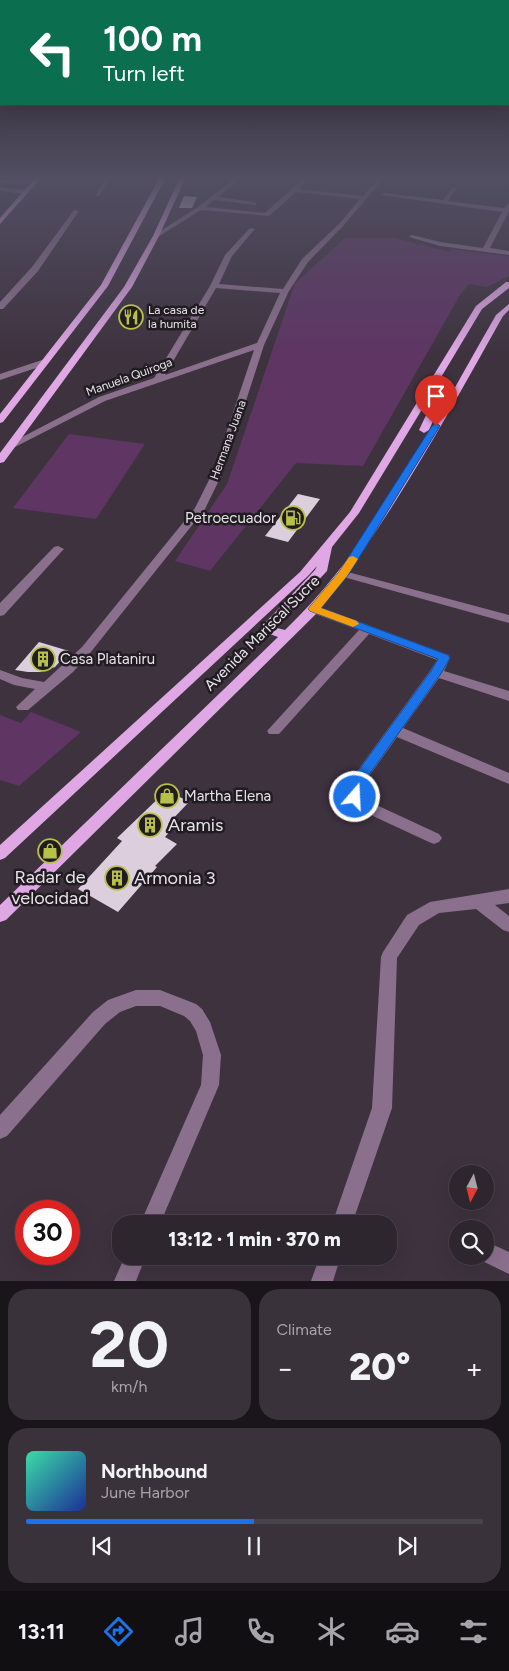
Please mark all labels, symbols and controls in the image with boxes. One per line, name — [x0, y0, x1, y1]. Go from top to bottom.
text: 100 m — [103, 18, 202, 60]
icon: left — [20, 20, 85, 85]
text: Turn left — [103, 60, 185, 87]
place label: La casa de la humita — [148, 303, 205, 331]
restaurant icon: La casa de la humita — [118, 304, 144, 330]
street label: Manuela Quiroga — [84, 355, 174, 399]
pin — [415, 375, 457, 426]
icon: arrive — [422, 382, 450, 410]
street label: Hermana Juana — [207, 398, 249, 482]
fuel station icon: Petroecuador — [280, 505, 306, 531]
place label: Petroecuador — [185, 509, 276, 527]
street label: Avenida Mariscal Sucre — [201, 572, 323, 694]
building icon: Casa Plataniru — [30, 646, 56, 672]
place label: Casa Plataniru — [60, 650, 155, 668]
position arrow — [328, 770, 380, 822]
shop icon: Martha Elena — [154, 783, 180, 809]
place label: Martha Elena — [184, 787, 271, 805]
building icon: Aramis — [137, 812, 163, 838]
place label: Aramis — [168, 814, 223, 836]
shop icon: Radar de velocidad — [37, 838, 63, 864]
building icon: Armonia 3 — [104, 865, 130, 891]
place label: Radar de velocidad — [11, 866, 89, 909]
place label: Armonia 3 — [134, 867, 216, 889]
north arrow — [449, 1165, 494, 1210]
map controls — [449, 1165, 494, 1265]
speed limit sign: 30 — [15, 1200, 80, 1265]
button: search — [449, 1220, 494, 1265]
text: 13:12 · 1 min · 370 m — [168, 1228, 341, 1251]
text: 20 — [89, 1305, 169, 1383]
text: Climate — [277, 1320, 332, 1339]
text: 20° — [349, 1344, 411, 1390]
text: − — [277, 1351, 294, 1385]
text: + — [466, 1351, 483, 1385]
text: km/h — [111, 1377, 148, 1396]
text: Northbound — [101, 1460, 208, 1483]
text: June Harbor — [101, 1483, 189, 1502]
icon: previous — [88, 1532, 116, 1560]
icon: pause — [240, 1532, 268, 1560]
icon: next — [393, 1532, 421, 1560]
icon: directions — [101, 1614, 136, 1649]
icon: music — [172, 1614, 207, 1649]
icon: phone — [243, 1614, 278, 1649]
icon: climate — [314, 1614, 349, 1649]
icon: car — [385, 1614, 420, 1649]
icon: filters — [456, 1614, 491, 1649]
text: 13:11 — [18, 1618, 65, 1645]

